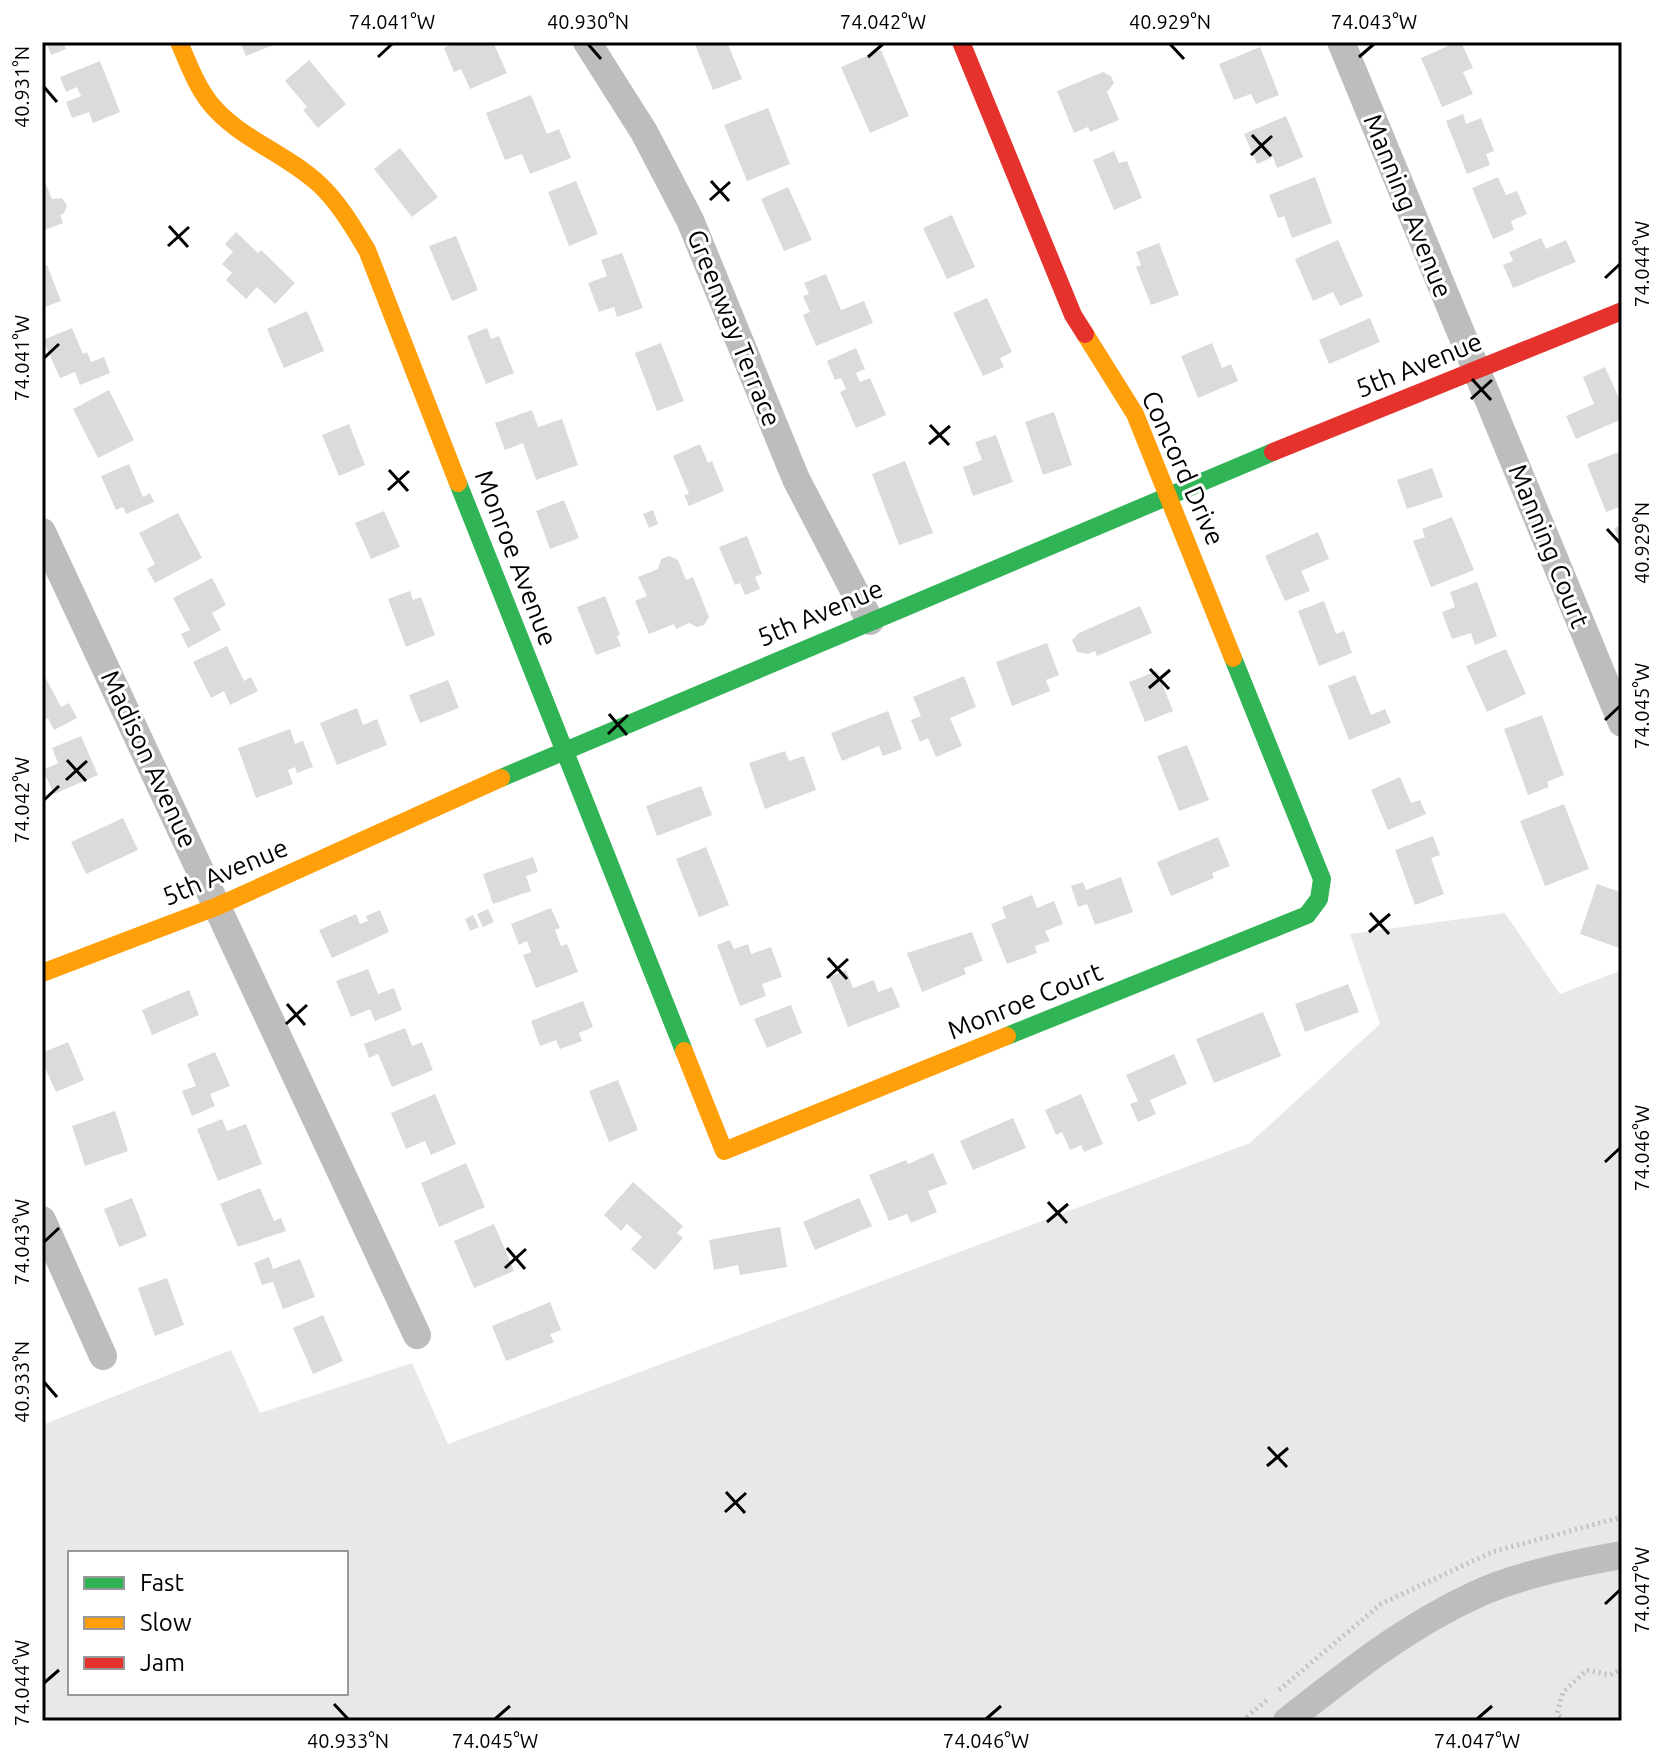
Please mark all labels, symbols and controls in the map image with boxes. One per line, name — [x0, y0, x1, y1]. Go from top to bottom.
text: 74.041°W — [349, 10, 435, 33]
text: 40.930°N — [547, 10, 629, 33]
text: 74.042°W — [840, 10, 926, 33]
text: 40.929°N — [1129, 10, 1211, 33]
text: 74.043°W — [1331, 10, 1417, 33]
text: 40.931°N — [10, 46, 33, 128]
street label: Manning Avenue — [1358, 110, 1458, 302]
text: 74.044°W — [1630, 221, 1653, 307]
street label: Greenway Terrace — [682, 225, 787, 430]
text: 74.041°W — [10, 315, 33, 401]
street label: 5th Avenue — [1352, 326, 1486, 403]
street label: Concord Drive — [1137, 386, 1230, 549]
street label: Manning Court — [1503, 460, 1595, 632]
street label: Monroe Avenue — [470, 466, 563, 650]
text: 40.929°N — [1630, 502, 1653, 584]
street label: 5th Avenue — [753, 573, 887, 652]
text: 74.045°W — [1630, 663, 1653, 749]
street label: Madison Avenue — [96, 665, 203, 852]
text: 74.042°W — [10, 757, 33, 843]
street label: 5th Avenue — [158, 832, 292, 911]
street label: Monroe Court — [943, 956, 1106, 1045]
text: 74.046°W — [1630, 1105, 1653, 1191]
text: 74.043°W — [10, 1199, 33, 1285]
text: 40.933°N — [10, 1341, 33, 1423]
text: 74.047°W — [1630, 1547, 1653, 1633]
legend — [68, 1551, 348, 1695]
text: Fast — [140, 1569, 184, 1596]
text: Slow — [140, 1609, 192, 1636]
text: 74.044°W — [10, 1640, 33, 1726]
text: Jam — [140, 1649, 185, 1676]
text: 40.933°N — [307, 1729, 389, 1752]
text: 74.045°W — [452, 1729, 538, 1752]
text: 74.046°W — [943, 1729, 1029, 1752]
text: 74.047°W — [1434, 1729, 1520, 1752]

